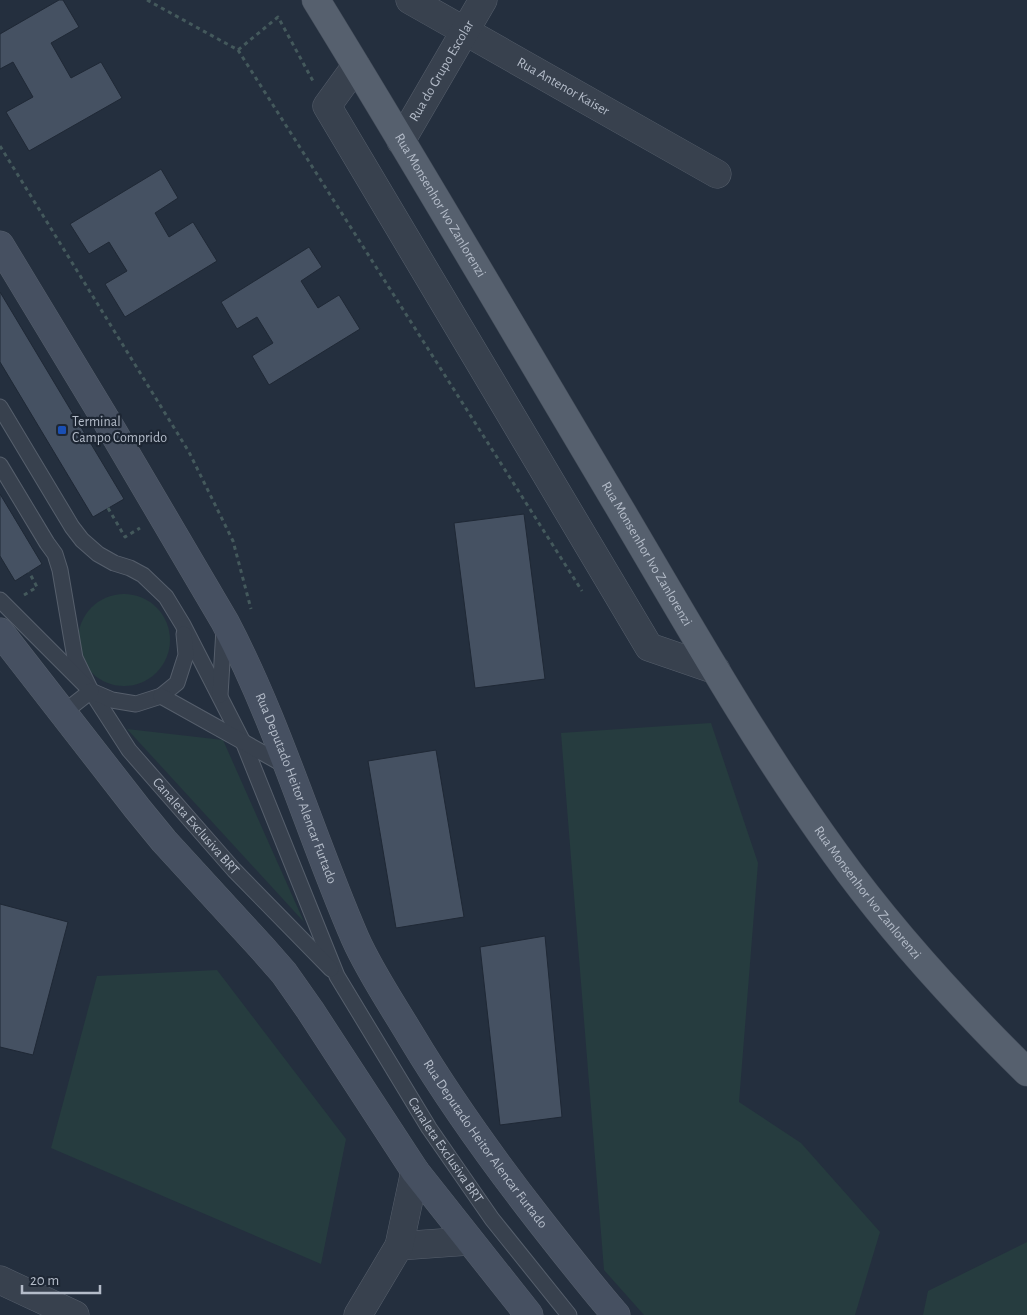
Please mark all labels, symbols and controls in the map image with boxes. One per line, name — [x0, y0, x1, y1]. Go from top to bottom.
street label: Rua do Grupo Escolar — [407, 18, 477, 124]
street label: Rua Antenor Kaiser — [515, 55, 612, 119]
street label: Rua Monsenhor Ivo Zanlorenzi — [392, 131, 488, 280]
place label: Terminal Campo Comprido — [72, 415, 167, 445]
marker: Terminal Campo Comprido — [56, 424, 68, 436]
street label: Rua Monsenhor Ivo Zanlorenzi — [599, 479, 694, 628]
street label: Rua Deputado Heitor Alencar Furtado — [252, 691, 339, 886]
street label: Canaleta Exclusiva BRT — [150, 775, 242, 878]
street label: Rua Monsenhor Ivo Zanlorenzi — [811, 824, 924, 962]
street label: Rua Deputado Heitor Alencar Furtado — [421, 1057, 550, 1231]
street label: Canaleta Exclusiva BRT — [405, 1095, 486, 1206]
scale bar — [22, 1262, 100, 1294]
text: 20 m — [30, 1273, 59, 1288]

